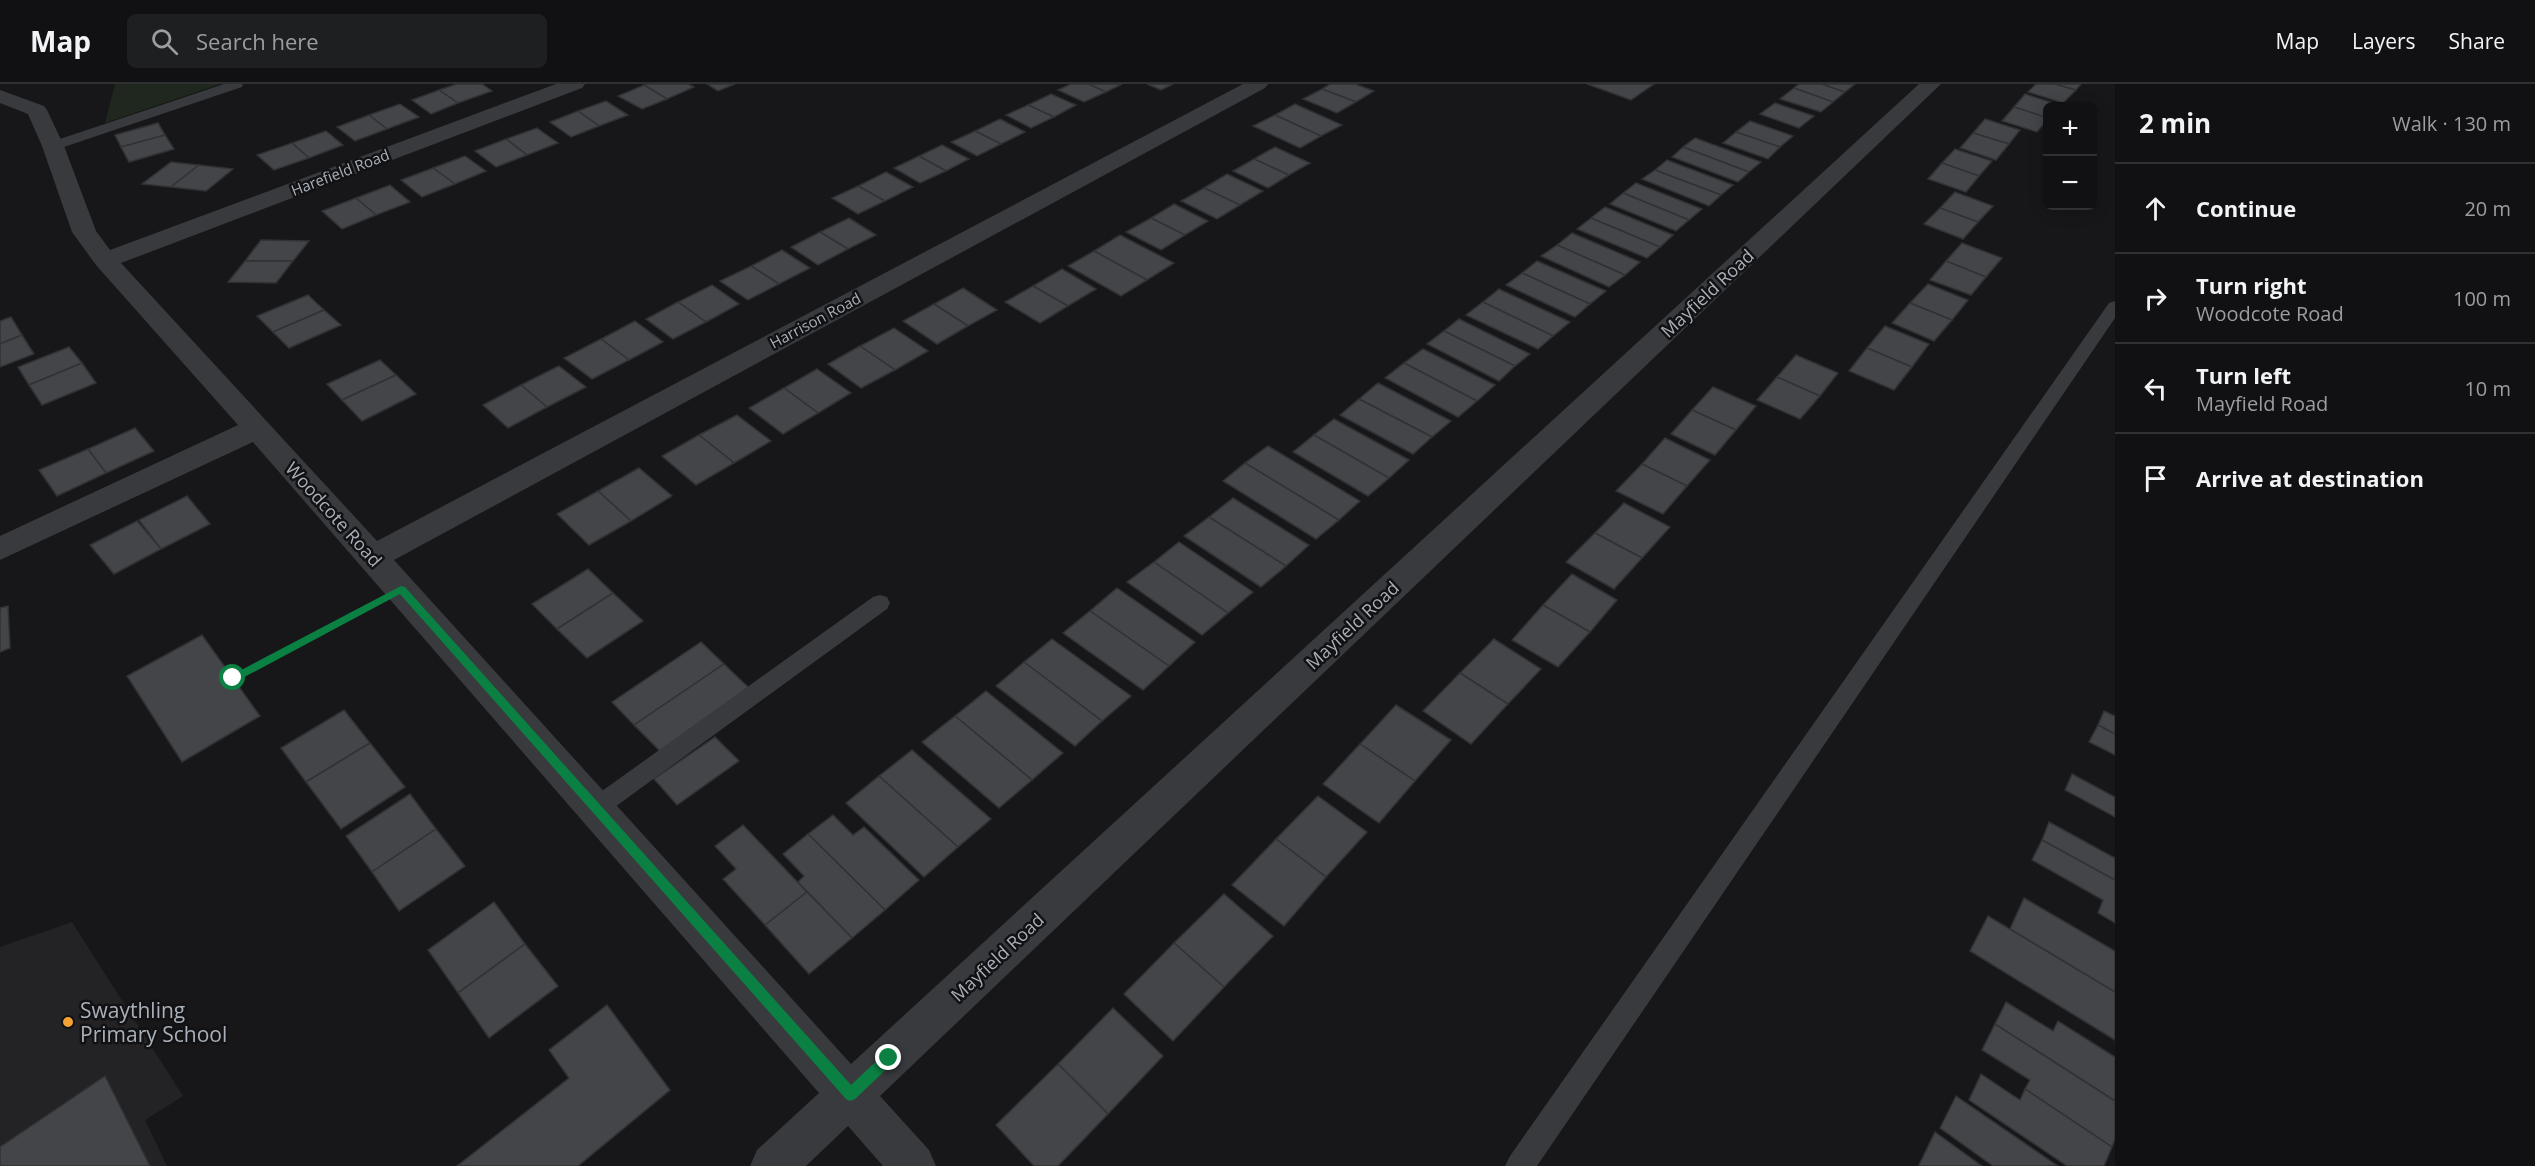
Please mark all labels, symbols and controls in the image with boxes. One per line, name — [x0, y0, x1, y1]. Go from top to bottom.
search box — [127, 14, 547, 68]
text: Map — [30, 22, 91, 60]
icon: search — [148, 25, 181, 58]
text: Search here — [196, 26, 319, 56]
text: Map — [2276, 27, 2319, 55]
text: Layers — [2352, 27, 2416, 55]
text: Share — [2449, 27, 2505, 55]
map controls — [2043, 102, 2097, 210]
button: + — [2043, 102, 2097, 156]
text: 2 min — [2139, 105, 2211, 141]
text: Walk · 130 m — [2392, 110, 2511, 137]
street label: Harefield Road — [288, 144, 392, 200]
button: − — [2043, 156, 2097, 210]
icon: ahead — [2139, 192, 2172, 225]
text: Continue — [2196, 193, 2296, 223]
text: 20 m — [2464, 195, 2511, 222]
street label: Mayfield Road — [1655, 244, 1759, 342]
text: Turn right — [2196, 270, 2307, 300]
icon: right — [2139, 282, 2172, 315]
text: 100 m — [2453, 285, 2511, 312]
street label: Harrison Road — [766, 288, 864, 352]
text: Woodcote Road — [2196, 300, 2344, 327]
text: Turn left — [2196, 360, 2291, 390]
icon: left — [2139, 372, 2172, 405]
text: 10 m — [2464, 375, 2511, 402]
text: Mayfield Road — [2196, 390, 2328, 417]
street label: Woodcote Road — [281, 457, 387, 571]
icon: arrive — [2139, 462, 2172, 495]
text: Arrive at destination — [2196, 463, 2424, 493]
street label: Mayfield Road — [1300, 576, 1404, 674]
route start — [219, 664, 245, 690]
street label: Mayfield Road — [945, 908, 1049, 1006]
place label: Swaythling Primary School — [80, 996, 227, 1048]
marker: Swaythling Primary School — [61, 1015, 75, 1029]
route end — [875, 1044, 901, 1070]

